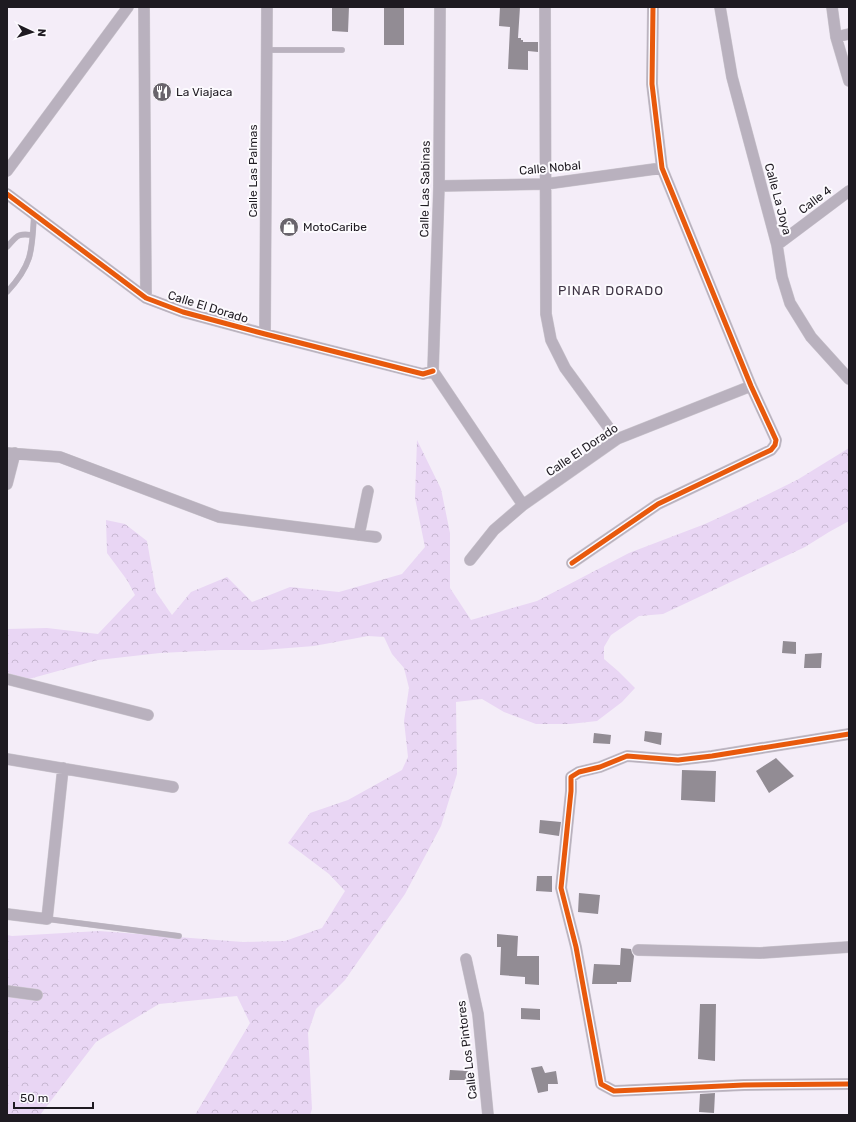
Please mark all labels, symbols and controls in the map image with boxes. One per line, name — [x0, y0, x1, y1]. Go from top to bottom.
north arrow — [12, 12, 52, 52]
text: N — [35, 28, 48, 37]
restaurant icon: La Viajaca — [151, 81, 173, 103]
place label: La Viajaca — [176, 85, 232, 99]
street label: Calle Las Palmas — [246, 124, 260, 218]
street label: Calle Las Sabinas — [417, 141, 433, 237]
street label: Calle Nobal — [518, 158, 582, 178]
street label: Calle La Joya — [762, 162, 794, 236]
street label: Calle 4 — [796, 183, 835, 217]
shop icon: MotoCaribe — [278, 216, 300, 238]
place label: MotoCaribe — [303, 220, 367, 234]
district label: PINAR DORADO — [558, 283, 664, 298]
street label: Calle El Dorado — [166, 288, 250, 326]
street label: Calle El Dorado — [543, 421, 621, 479]
street label: Calle Los Pintores — [454, 1000, 480, 1100]
scale bar — [14, 1084, 93, 1110]
text: 50 m — [20, 1091, 48, 1105]

